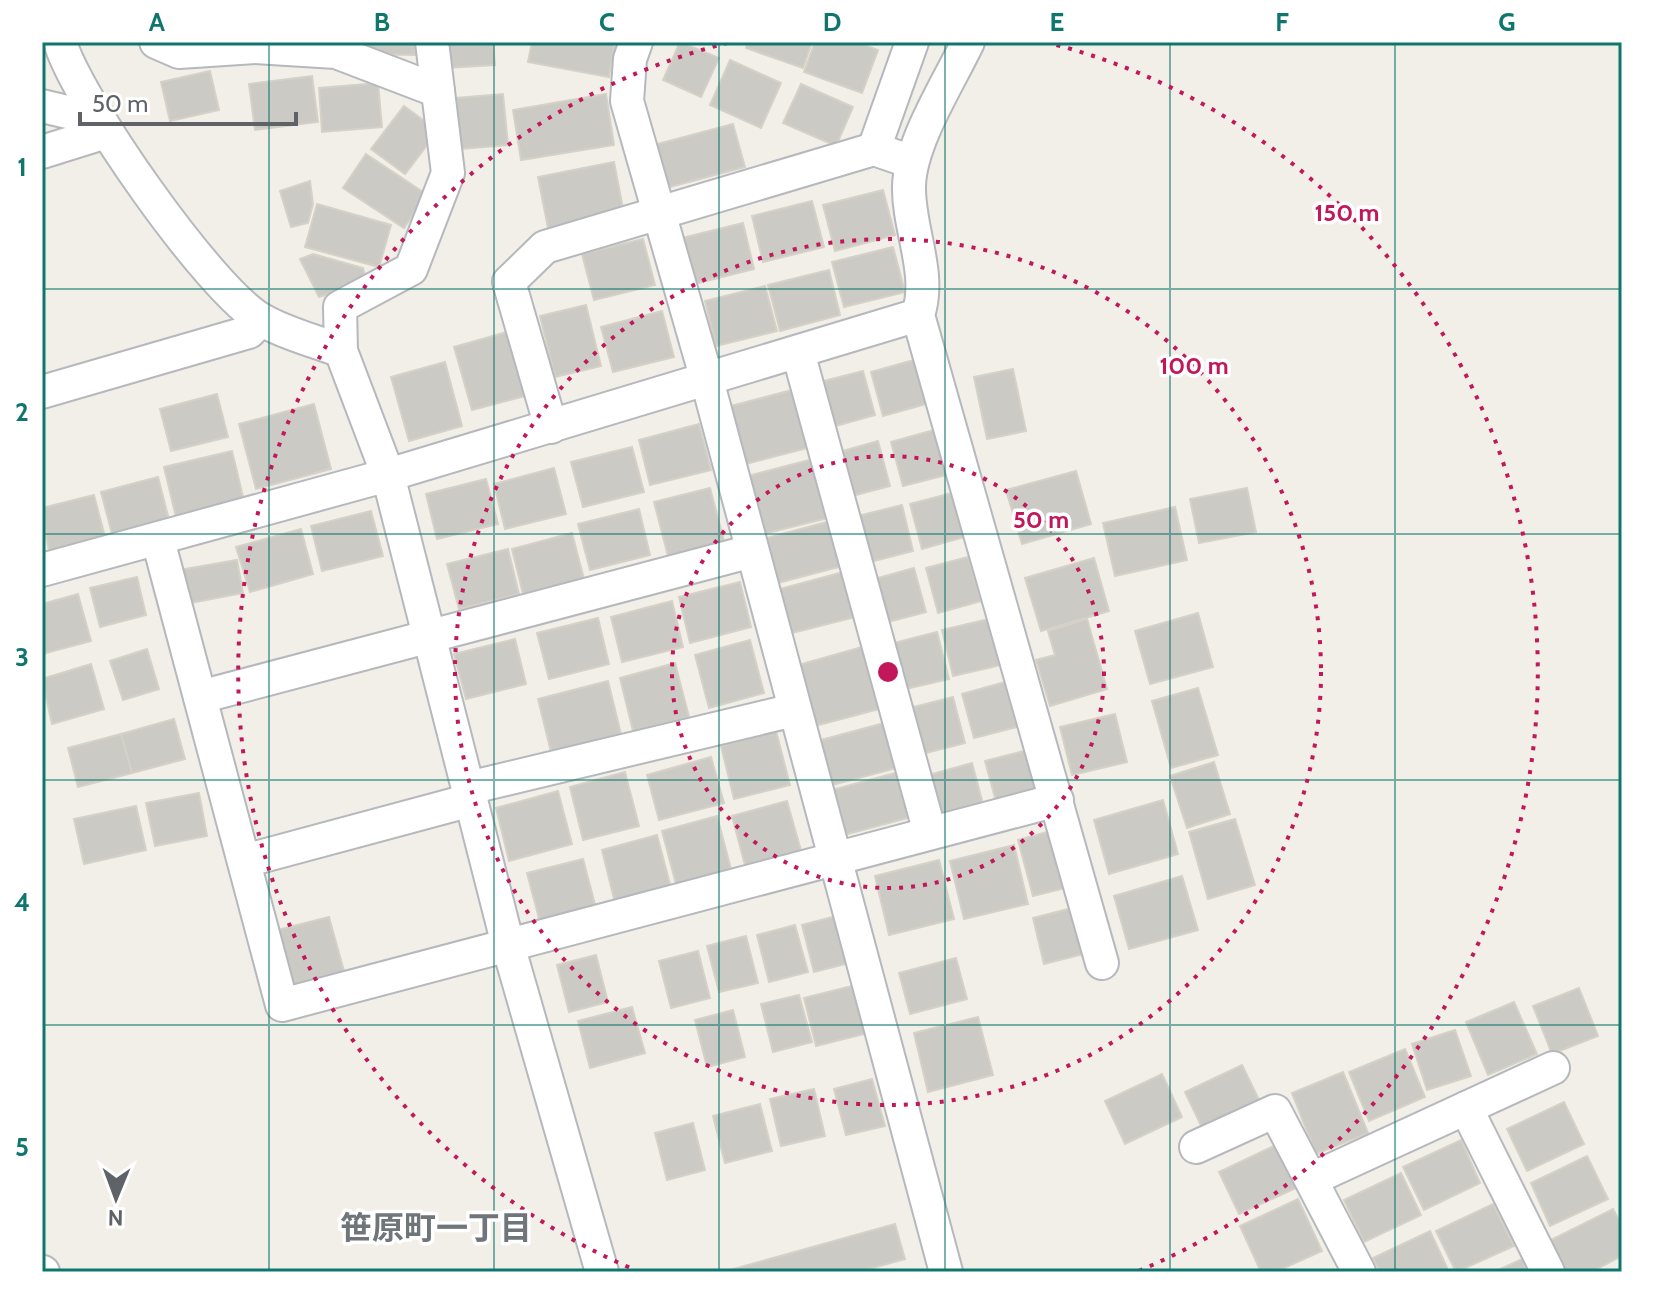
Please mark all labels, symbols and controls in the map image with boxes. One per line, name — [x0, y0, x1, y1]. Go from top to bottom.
text: A — [149, 6, 166, 38]
text: B — [374, 6, 390, 38]
text: C — [599, 6, 615, 38]
text: D — [823, 6, 841, 38]
text: E — [1050, 6, 1064, 38]
text: F — [1275, 6, 1289, 38]
text: G — [1498, 6, 1516, 38]
scale bar — [80, 76, 296, 126]
text: 50 m — [92, 89, 148, 118]
text: 1 — [17, 151, 27, 183]
text: 150 m — [1315, 198, 1379, 227]
text: 100 m — [1159, 351, 1229, 380]
text: 2 — [15, 396, 29, 428]
text: 50 m — [1013, 505, 1069, 534]
text: 3 — [15, 641, 29, 673]
centre of rings — [874, 658, 902, 686]
text: 4 — [14, 886, 30, 918]
text: 5 — [15, 1131, 29, 1163]
north arrow — [76, 1158, 156, 1238]
text: N — [108, 1204, 124, 1231]
district label: 笹原町一丁目 — [340, 1208, 532, 1247]

